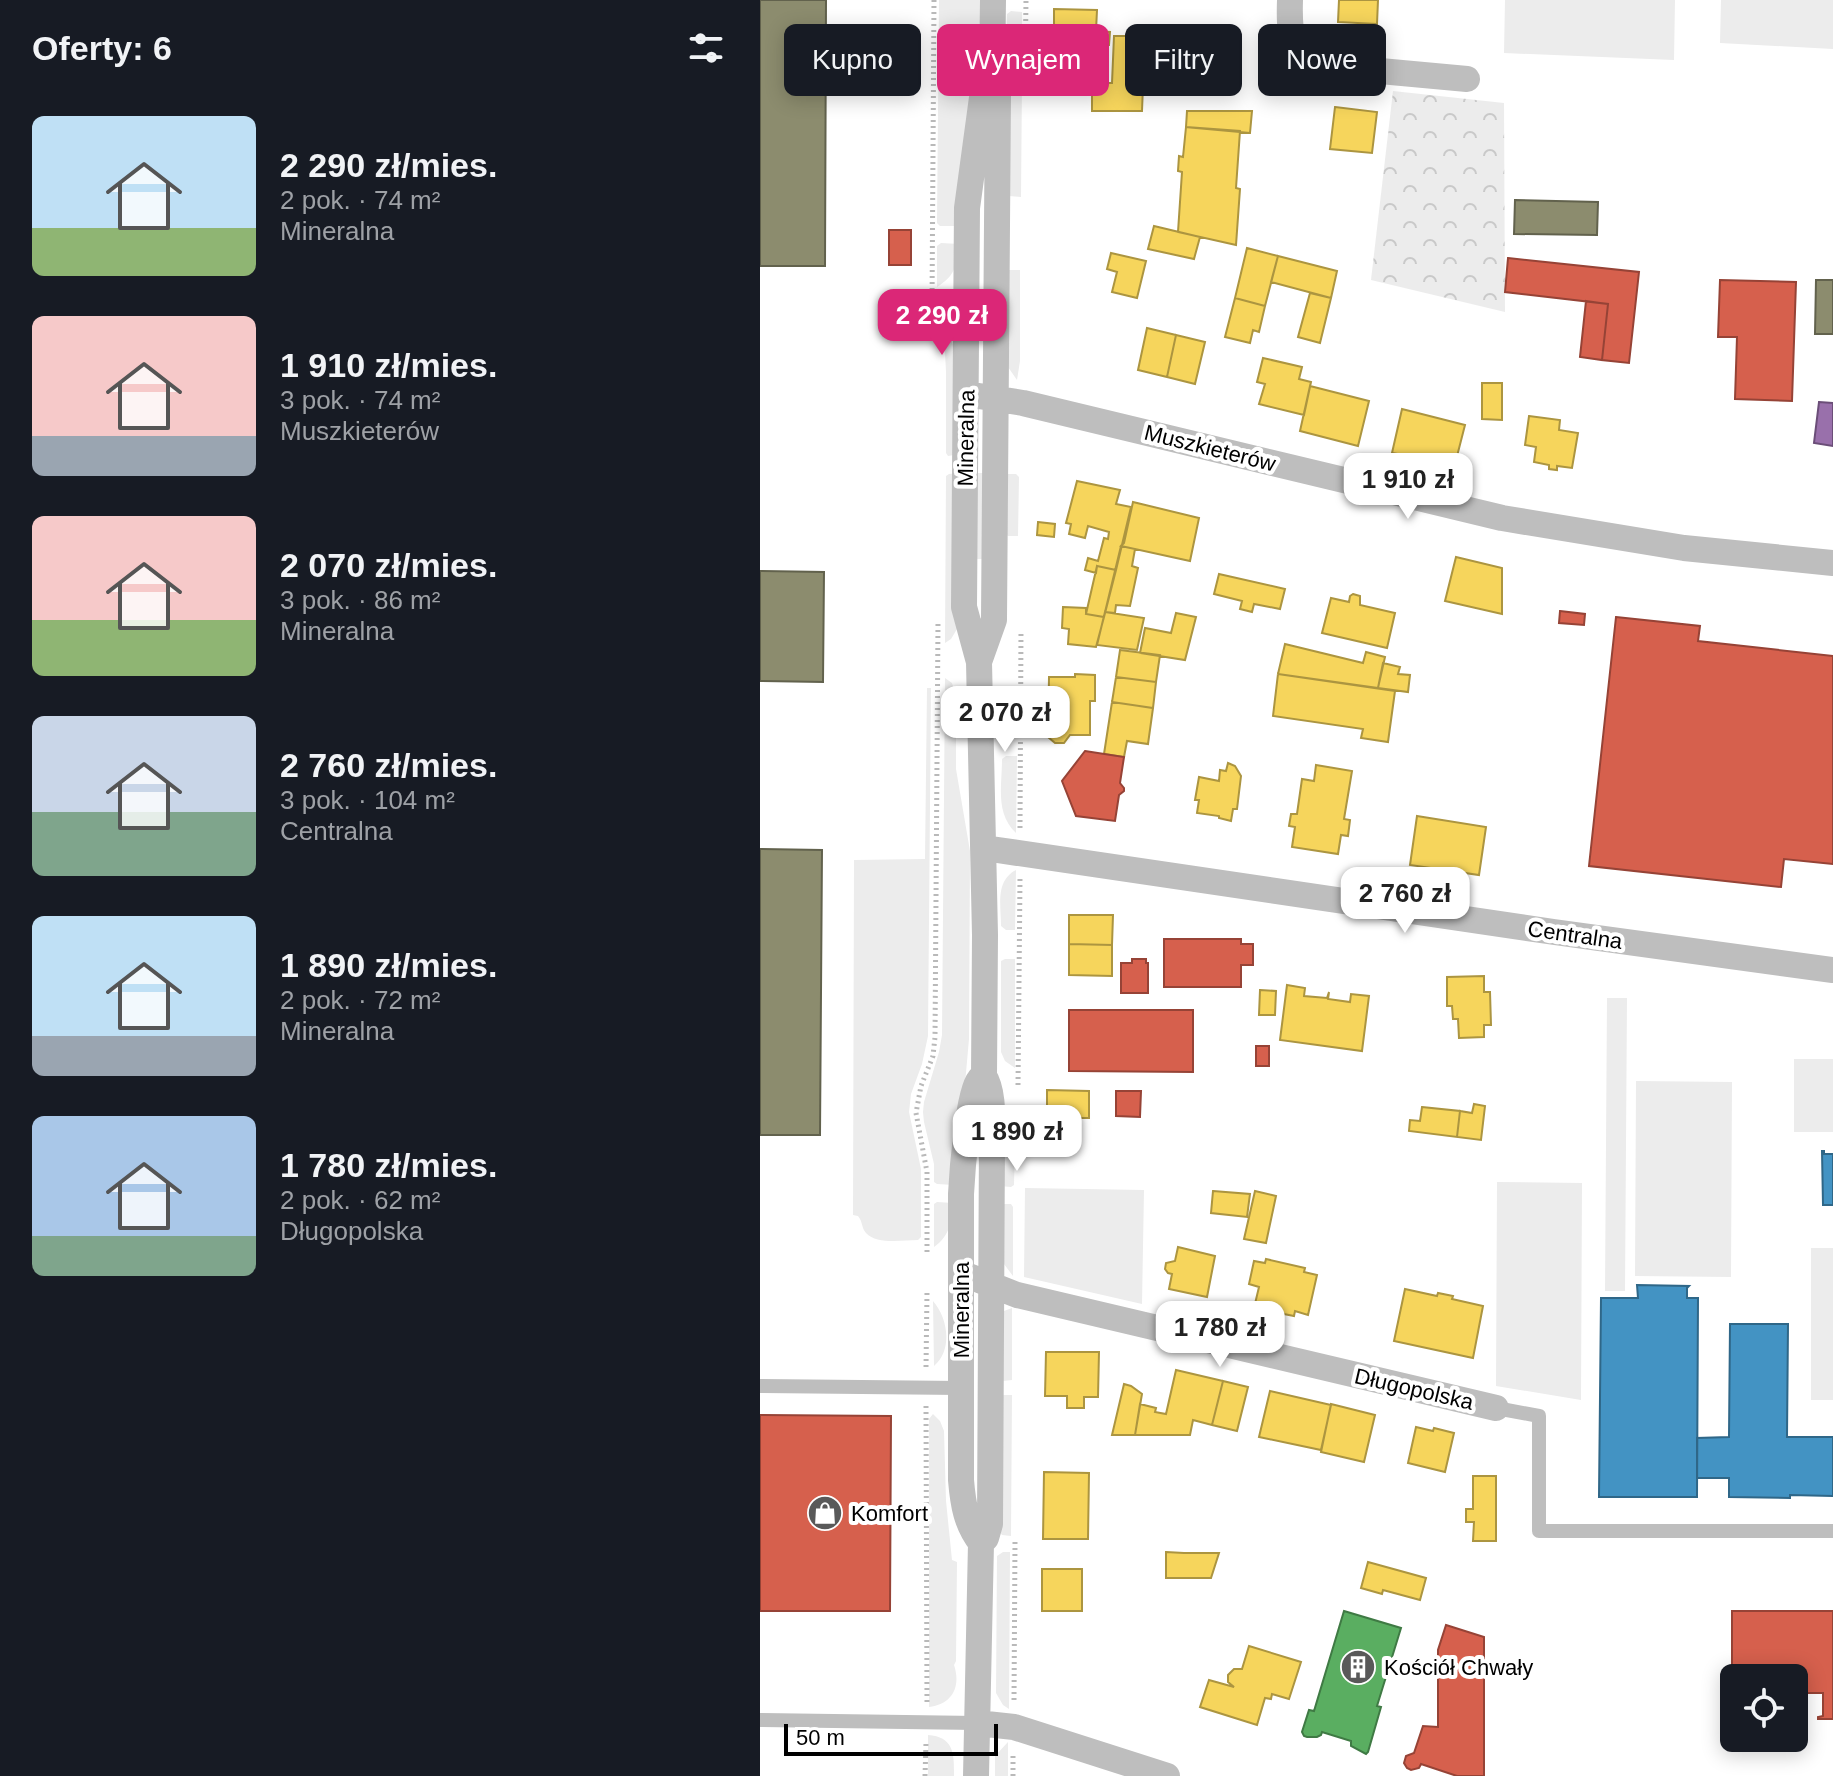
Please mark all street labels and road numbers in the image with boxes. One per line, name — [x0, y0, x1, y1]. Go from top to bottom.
street label: Mineralna — [953, 389, 979, 487]
street label: Muszkieterów — [1142, 420, 1278, 476]
street label: Centralna — [1526, 916, 1625, 954]
street label: Mineralna — [949, 1261, 974, 1358]
street label: Długopolska — [1352, 1363, 1477, 1415]

